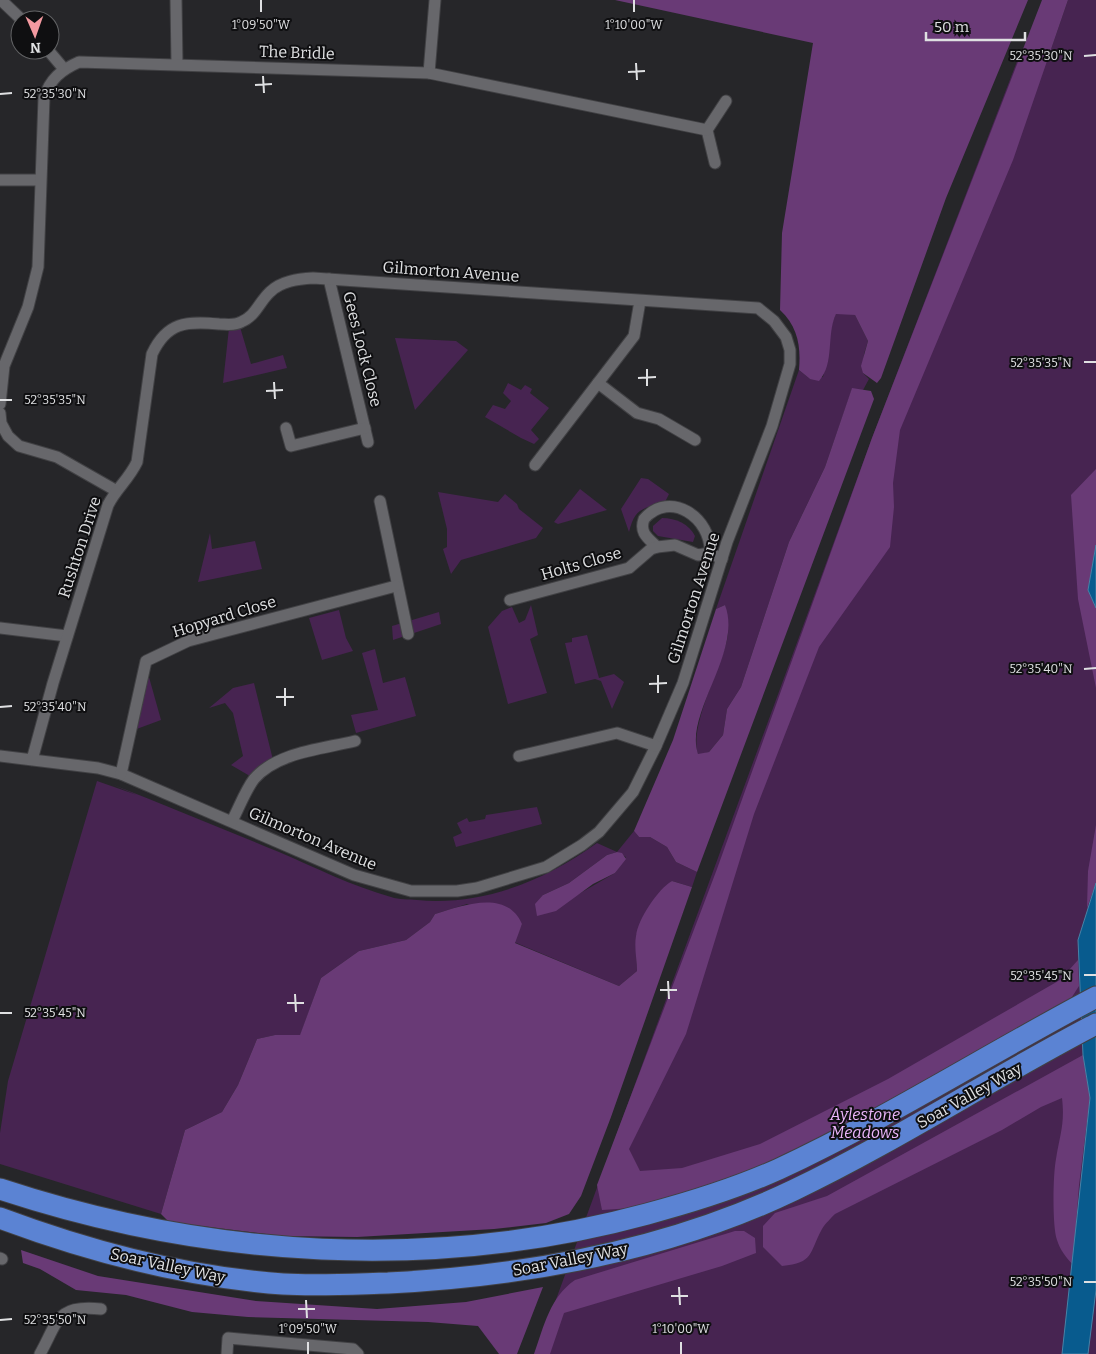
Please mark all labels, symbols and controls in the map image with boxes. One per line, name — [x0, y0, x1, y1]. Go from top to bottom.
north arrow — [10, 10, 60, 60]
scale bar — [926, 10, 1025, 42]
text: 1°09'50"W — [232, 18, 291, 32]
text: 1°10'00"W — [605, 18, 663, 32]
text: 50 m — [934, 18, 970, 36]
text: N — [30, 39, 41, 56]
street label: The Bridle — [259, 42, 335, 63]
text: 52°35'30"N — [1010, 49, 1073, 63]
text: 52°35'30"N — [24, 87, 87, 101]
street label: Gilmorton Avenue — [382, 257, 520, 286]
street label: Gees Lock Close — [339, 289, 386, 409]
text: 52°35'35"N — [1010, 356, 1072, 370]
text: 52°35'35"N — [24, 393, 86, 407]
street label: Rushton Drive — [54, 494, 105, 600]
street label: Gilmorton Avenue — [663, 530, 724, 666]
street label: Holts Close — [539, 543, 624, 584]
street label: Hopyard Close — [170, 592, 278, 641]
text: 52°35'40"N — [1010, 662, 1073, 676]
text: 52°35'40"N — [24, 700, 87, 714]
street label: Gilmorton Avenue — [246, 803, 380, 874]
text: 52°35'45"N — [1010, 969, 1072, 983]
text: 52°35'45"N — [24, 1006, 86, 1020]
street label: Soar Valley Way — [913, 1058, 1026, 1132]
park label: Aylestone Meadows — [829, 1105, 900, 1142]
street label: Soar Valley Way — [511, 1239, 630, 1280]
street label: Soar Valley Way — [109, 1244, 228, 1287]
text: 52°35'50"N — [1010, 1275, 1073, 1289]
text: 52°35'50"N — [24, 1313, 87, 1327]
text: 1°09'50"W — [279, 1322, 338, 1336]
text: 1°10'00"W — [652, 1322, 710, 1336]

